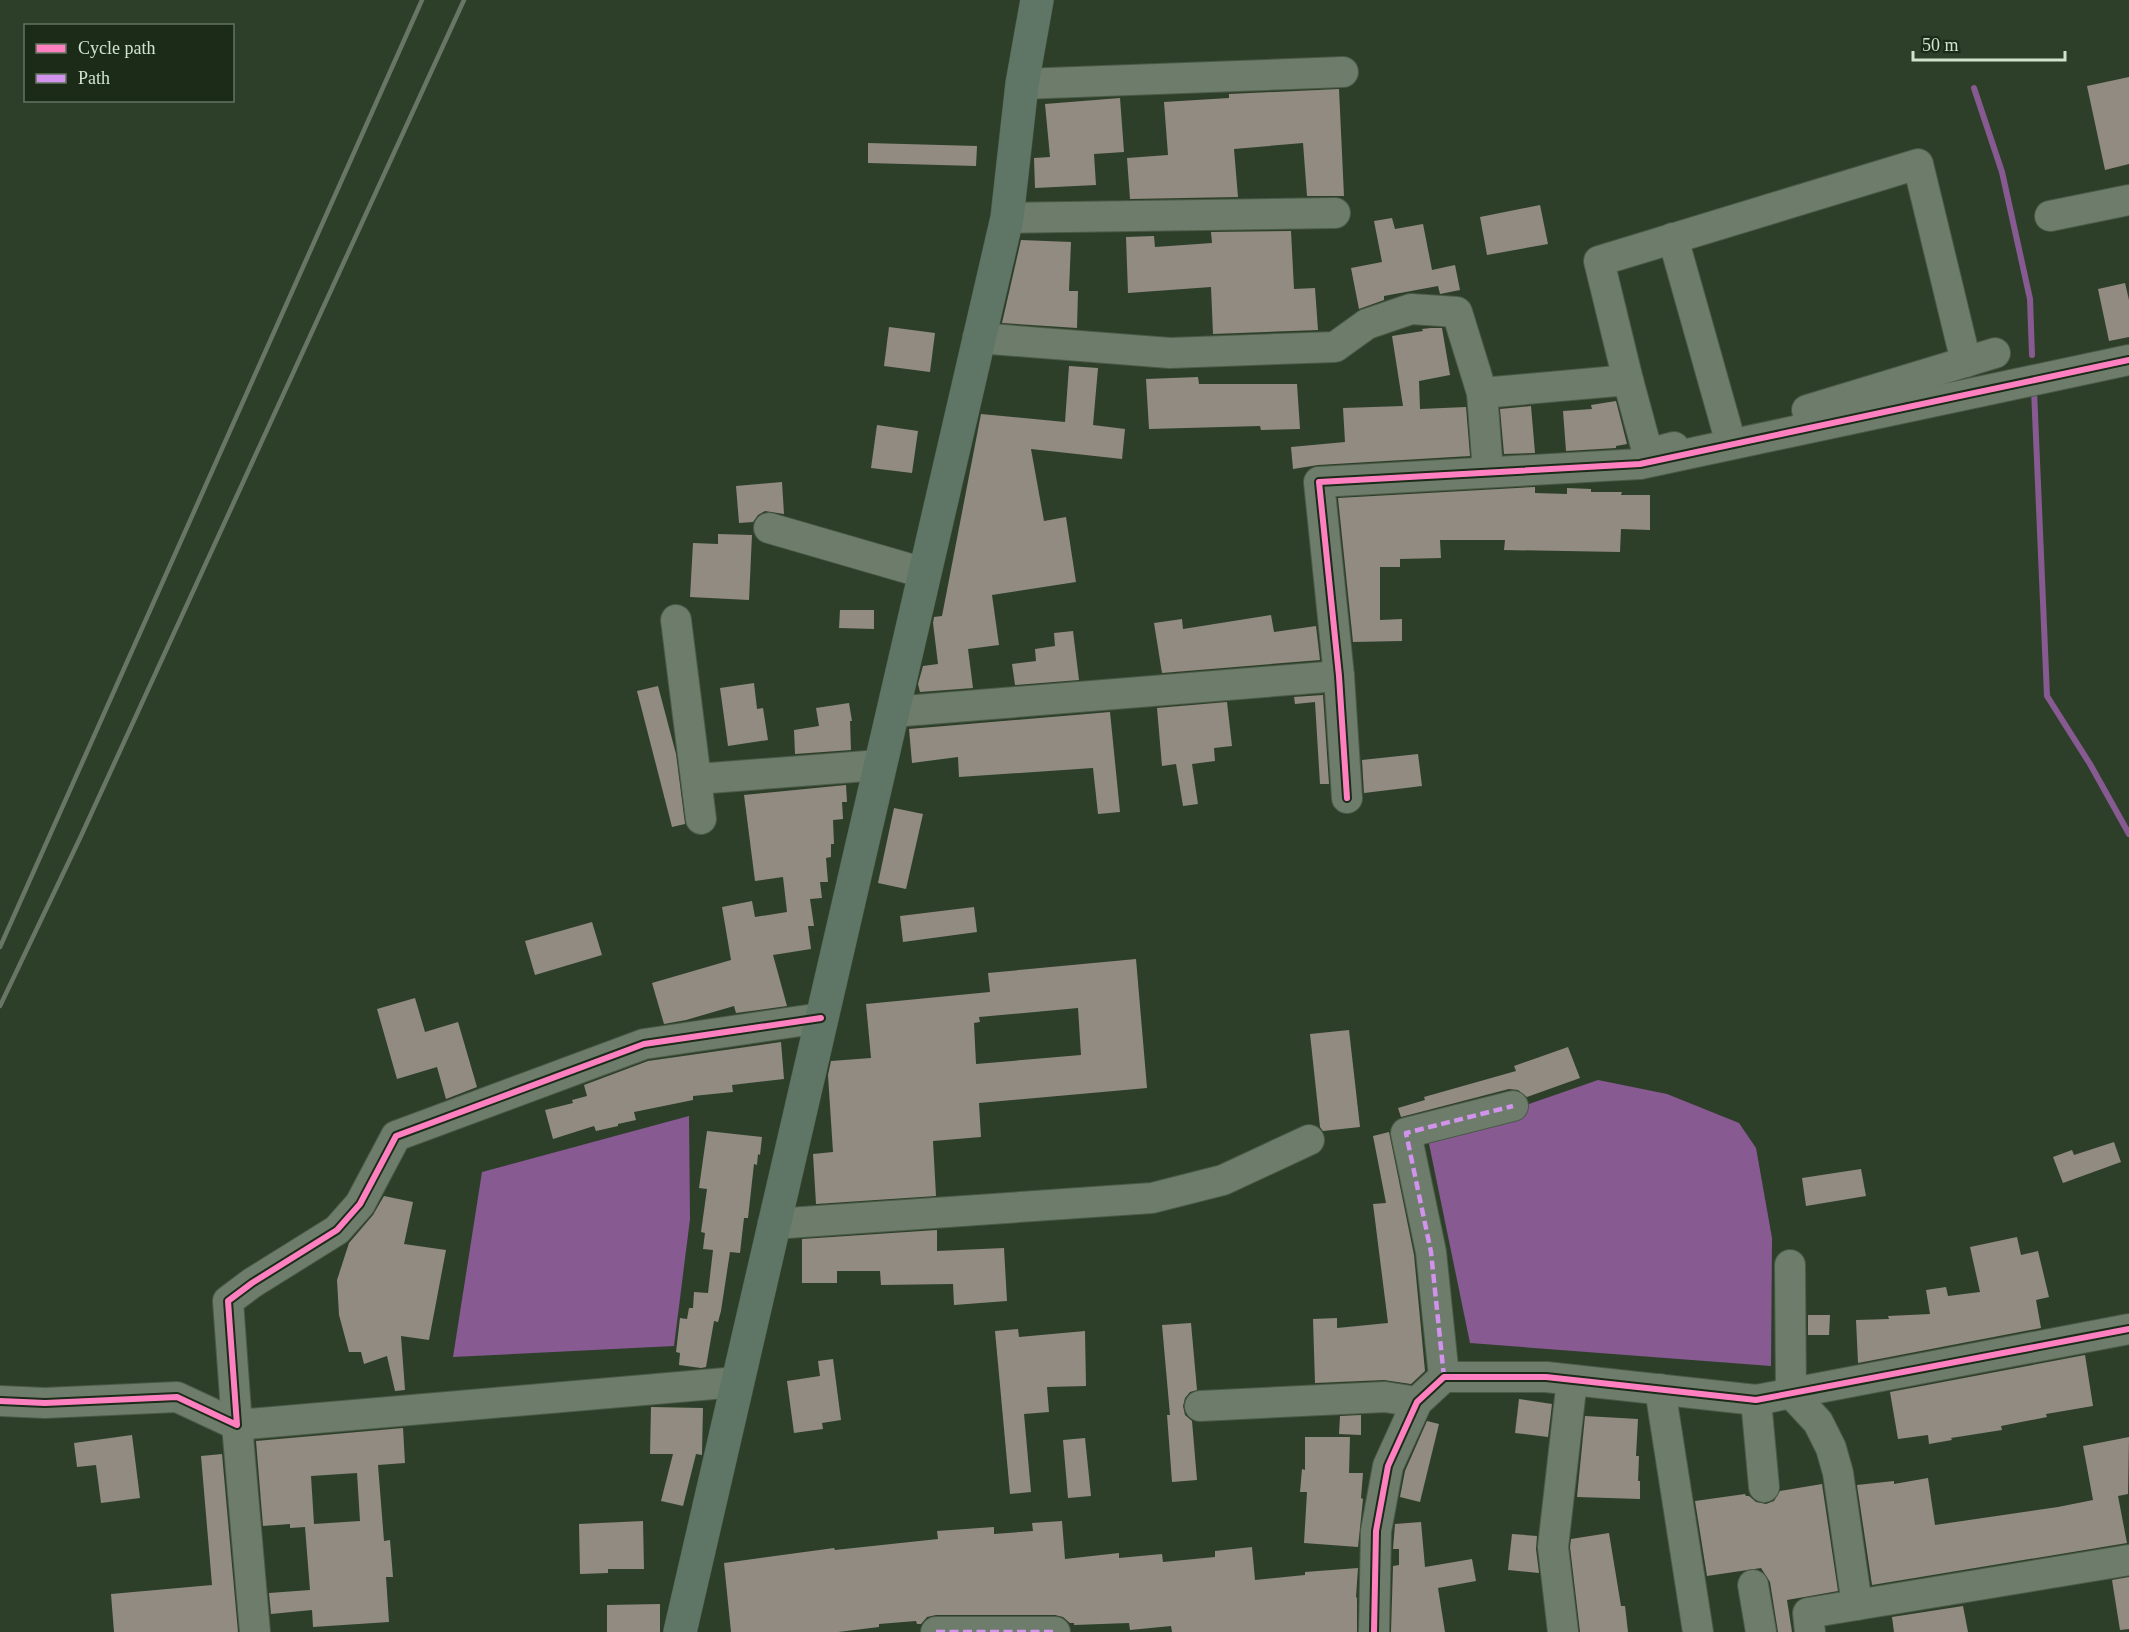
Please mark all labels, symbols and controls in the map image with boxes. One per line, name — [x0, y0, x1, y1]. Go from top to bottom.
legend — [24, 24, 234, 102]
scale bar — [1913, 24, 2064, 62]
text: 50 m — [1922, 35, 1959, 55]
text: Cycle path — [78, 38, 155, 58]
text: Path — [78, 68, 110, 88]

